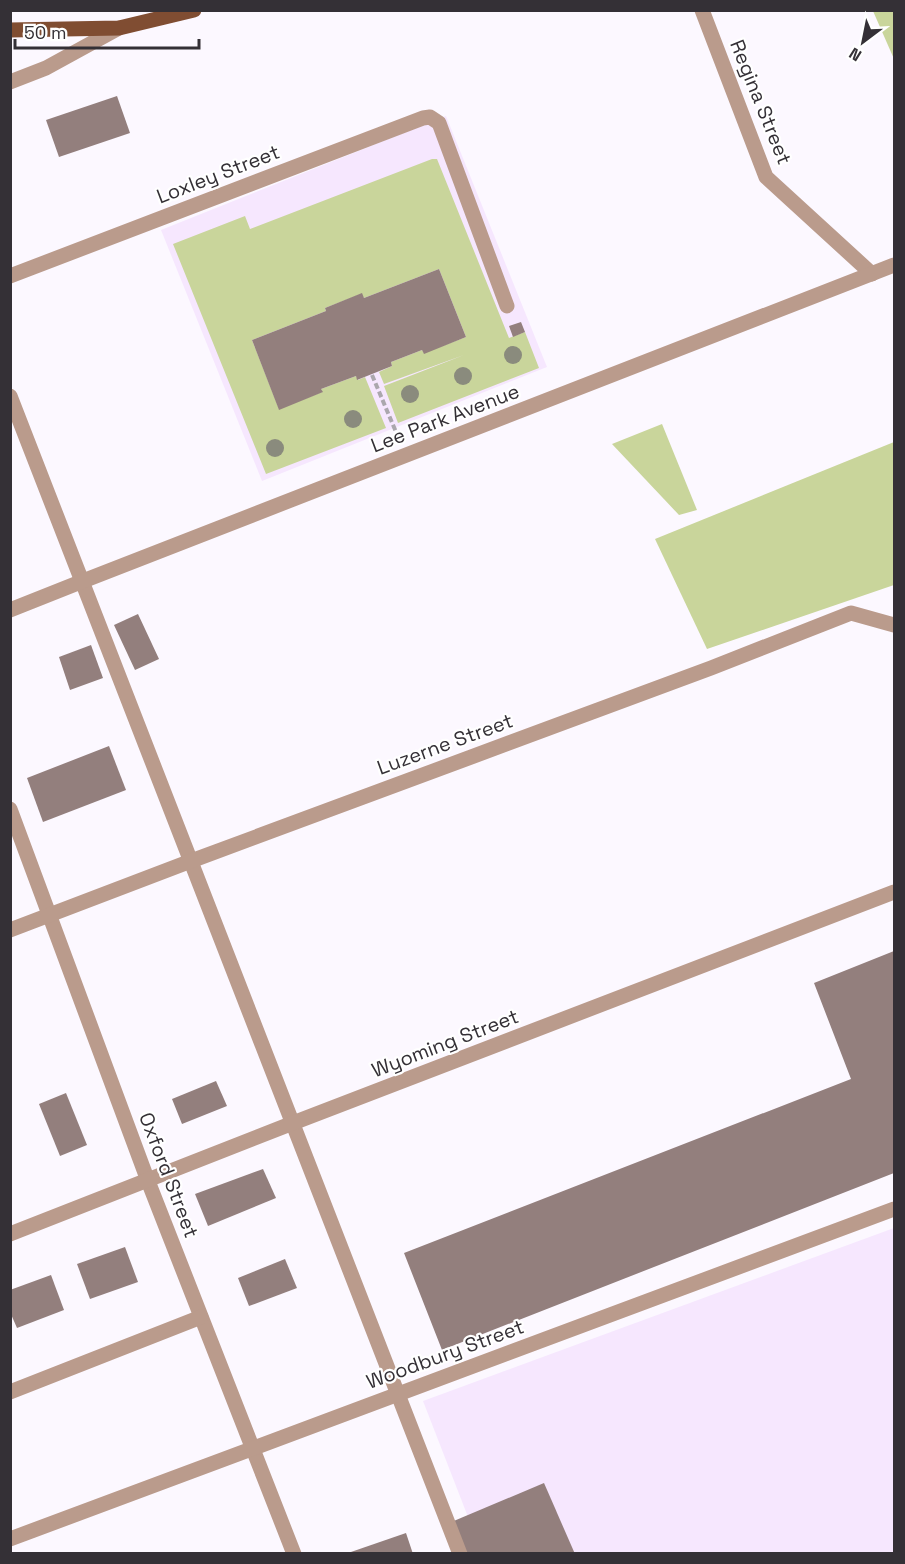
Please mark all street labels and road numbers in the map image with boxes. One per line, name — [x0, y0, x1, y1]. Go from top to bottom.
street label: Regina Street — [724, 36, 798, 168]
street label: Loxley Street — [153, 139, 283, 209]
street label: Lee Park Avenue — [367, 378, 523, 458]
street label: Luzerne Street — [373, 707, 517, 781]
street label: Wyoming Street — [368, 1003, 522, 1083]
street label: Oxford Street — [133, 1109, 205, 1241]
street label: Woodbury Street — [363, 1313, 527, 1395]

